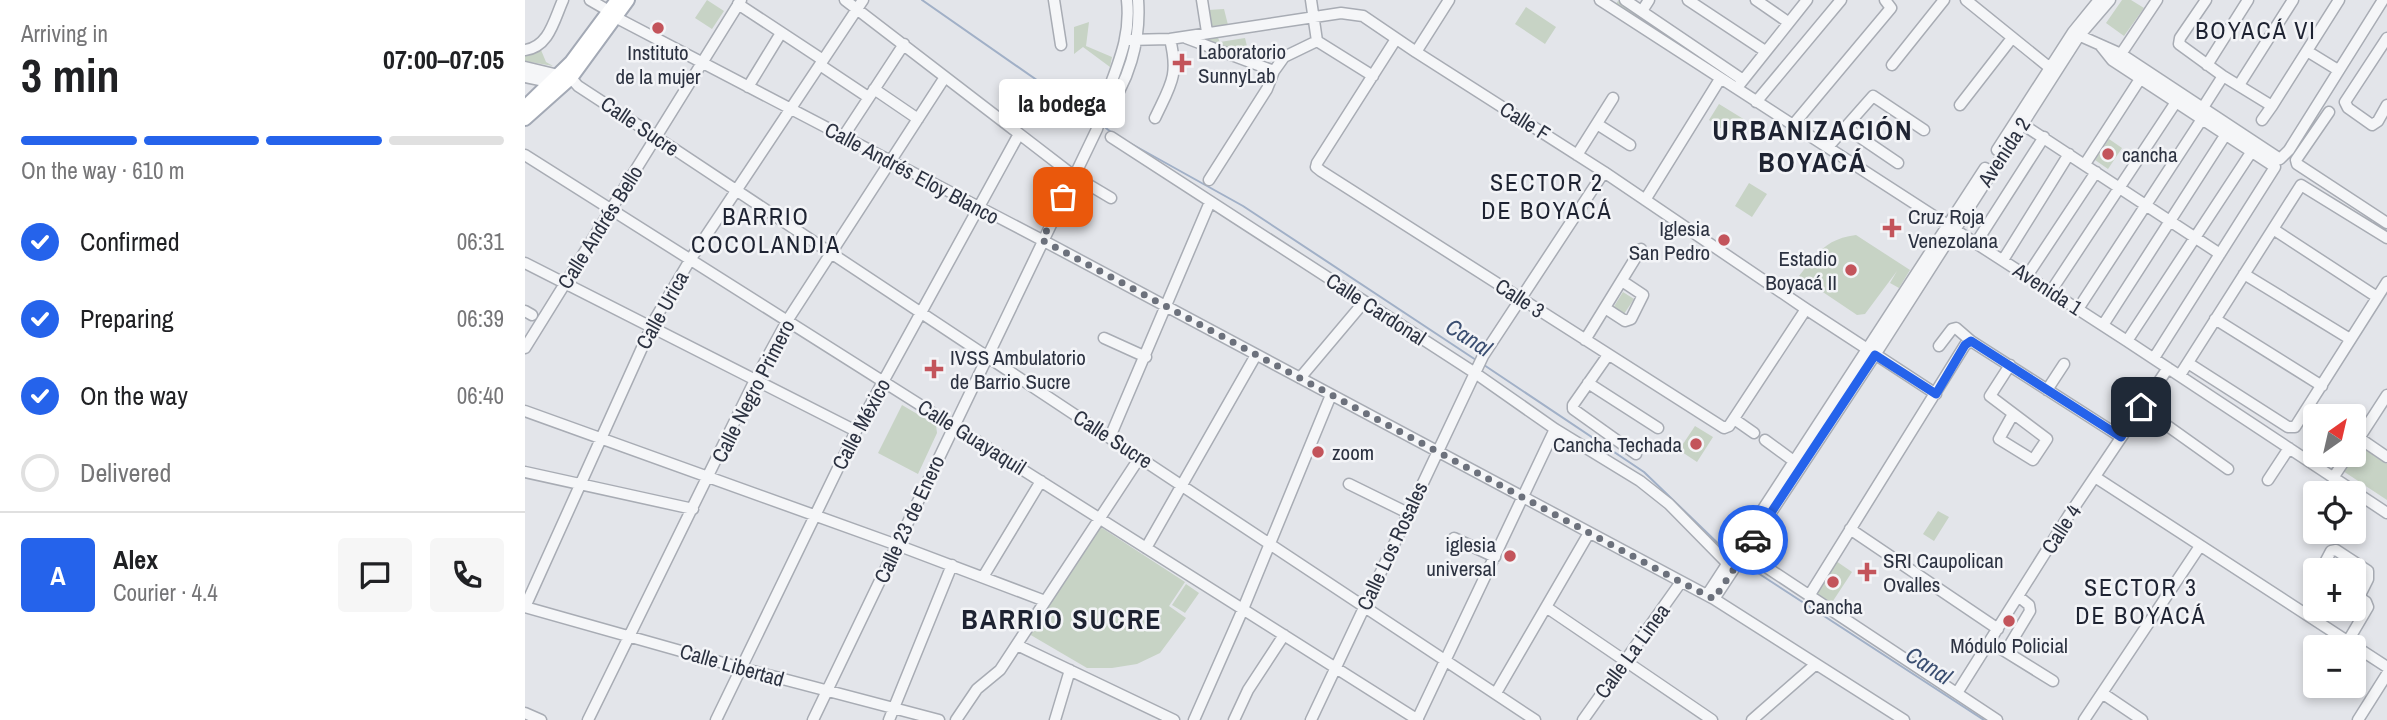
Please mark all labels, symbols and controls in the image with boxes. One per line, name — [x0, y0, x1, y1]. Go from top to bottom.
district label: BOYACÁ VI — [2195, 14, 2317, 46]
text: Arriving in — [21, 18, 108, 49]
marker: Instituto de la mujer — [650, 20, 666, 36]
place label: Laboratorio SunnyLab — [1198, 37, 1286, 90]
place label: Instituto de la mujer — [615, 38, 701, 91]
text: 07:00–07:05 — [383, 42, 504, 77]
text: 3 min — [21, 44, 120, 106]
marker: Laboratorio SunnyLab — [1172, 53, 1192, 73]
callout: la bodega — [1000, 78, 1126, 127]
text: la bodega — [1018, 88, 1106, 119]
street label: Calle Sucre — [595, 89, 685, 163]
street label: Calle F — [1494, 94, 1556, 148]
district label: URBANIZACIÓN BOYACÁ — [1712, 111, 1914, 181]
street label: Avenida 2 — [1970, 112, 2037, 193]
street label: Calle Andrés Eloy Blanco — [820, 115, 1004, 231]
place label: cancha — [2122, 140, 2178, 169]
marker: cancha — [2100, 146, 2116, 162]
text: On the way · 610 m — [21, 155, 185, 186]
street label: Calle Andrés Bello — [550, 160, 650, 294]
district label: SECTOR 2 DE BOYACÁ — [1481, 166, 1613, 226]
pin — [1033, 167, 1093, 227]
icon: bag — [1044, 178, 1082, 216]
district label: BARRIO COCOLANDIA — [691, 200, 841, 260]
place label: Cruz Roja Venezolana — [1908, 202, 1998, 255]
place label: Iglesia San Pedro — [1629, 214, 1710, 267]
marker: Cruz Roja Venezolana — [1882, 218, 1902, 238]
icon: check — [21, 223, 59, 261]
text: Confirmed — [80, 224, 180, 259]
text: 06:31 — [457, 226, 504, 257]
marker: Iglesia San Pedro — [1716, 232, 1732, 248]
place label: Estadio Boyacá II — [1765, 244, 1837, 297]
street label: Avenida 1 — [2007, 255, 2089, 322]
marker: Estadio Boyacá II — [1843, 262, 1859, 278]
street label: Calle Urica — [629, 265, 696, 354]
street label: Calle Cardonal — [1320, 266, 1432, 352]
street label: Calle 3 — [1490, 271, 1550, 325]
icon: check — [21, 300, 59, 338]
text: Preparing — [80, 301, 174, 336]
text: 06:39 — [457, 303, 504, 334]
water label: Canal — [1440, 311, 1499, 364]
street label: Calle Negro Primero — [704, 315, 802, 467]
place label: IVSS Ambulatorio de Barrio Sucre — [950, 343, 1086, 396]
marker: IVSS Ambulatorio de Barrio Sucre — [924, 359, 944, 379]
street label: Calle México — [825, 373, 897, 475]
icon: check — [21, 377, 59, 415]
pin — [2111, 377, 2171, 437]
text: On the way — [80, 378, 188, 413]
text: 06:40 — [457, 380, 504, 411]
icon: home — [2122, 388, 2160, 426]
street label: Calle Guayaquil — [912, 392, 1032, 482]
street label: Calle Sucre — [1068, 403, 1158, 475]
north arrow — [2303, 404, 2366, 467]
map controls — [2303, 404, 2366, 698]
place label: Cancha Techada — [1553, 430, 1682, 459]
marker: Cancha Techada — [1688, 436, 1704, 452]
place label: zoom — [1332, 438, 1374, 467]
marker: zoom — [1310, 444, 1326, 460]
street label: Calle 23 de Enero — [867, 450, 951, 588]
text: Delivered — [80, 455, 171, 490]
street label: Calle Los Rosales — [1350, 477, 1434, 615]
button: locate — [2303, 481, 2366, 544]
street label: Calle 4 — [2034, 498, 2088, 559]
courier — [1718, 505, 1788, 575]
icon: car — [1734, 521, 1772, 559]
place label: iglesia universal — [1426, 530, 1496, 583]
button: chat — [338, 538, 412, 612]
button: phone — [430, 538, 504, 612]
text: Alex — [113, 542, 158, 577]
place label: SRI Caupolican Ovalles — [1883, 546, 2004, 599]
marker: iglesia universal — [1502, 548, 1518, 564]
text: A — [50, 558, 66, 593]
button: + — [2303, 558, 2366, 621]
marker: SRI Caupolican Ovalles — [1857, 562, 1877, 582]
district label: SECTOR 3 DE BOYACÁ — [2075, 571, 2207, 631]
marker: Cancha — [1825, 574, 1841, 590]
text: Courier · 4.4 — [113, 577, 218, 608]
place label: Cancha — [1803, 592, 1863, 621]
street label: Calle La Linea — [1588, 597, 1677, 704]
district label: BARRIO SUCRE — [961, 600, 1163, 638]
marker: Módulo Policial — [2001, 613, 2017, 629]
place label: Módulo Policial — [1950, 631, 2068, 660]
button: − — [2303, 635, 2366, 698]
street label: Calle Libertad — [676, 636, 788, 694]
water label: Canal — [1900, 639, 1959, 692]

